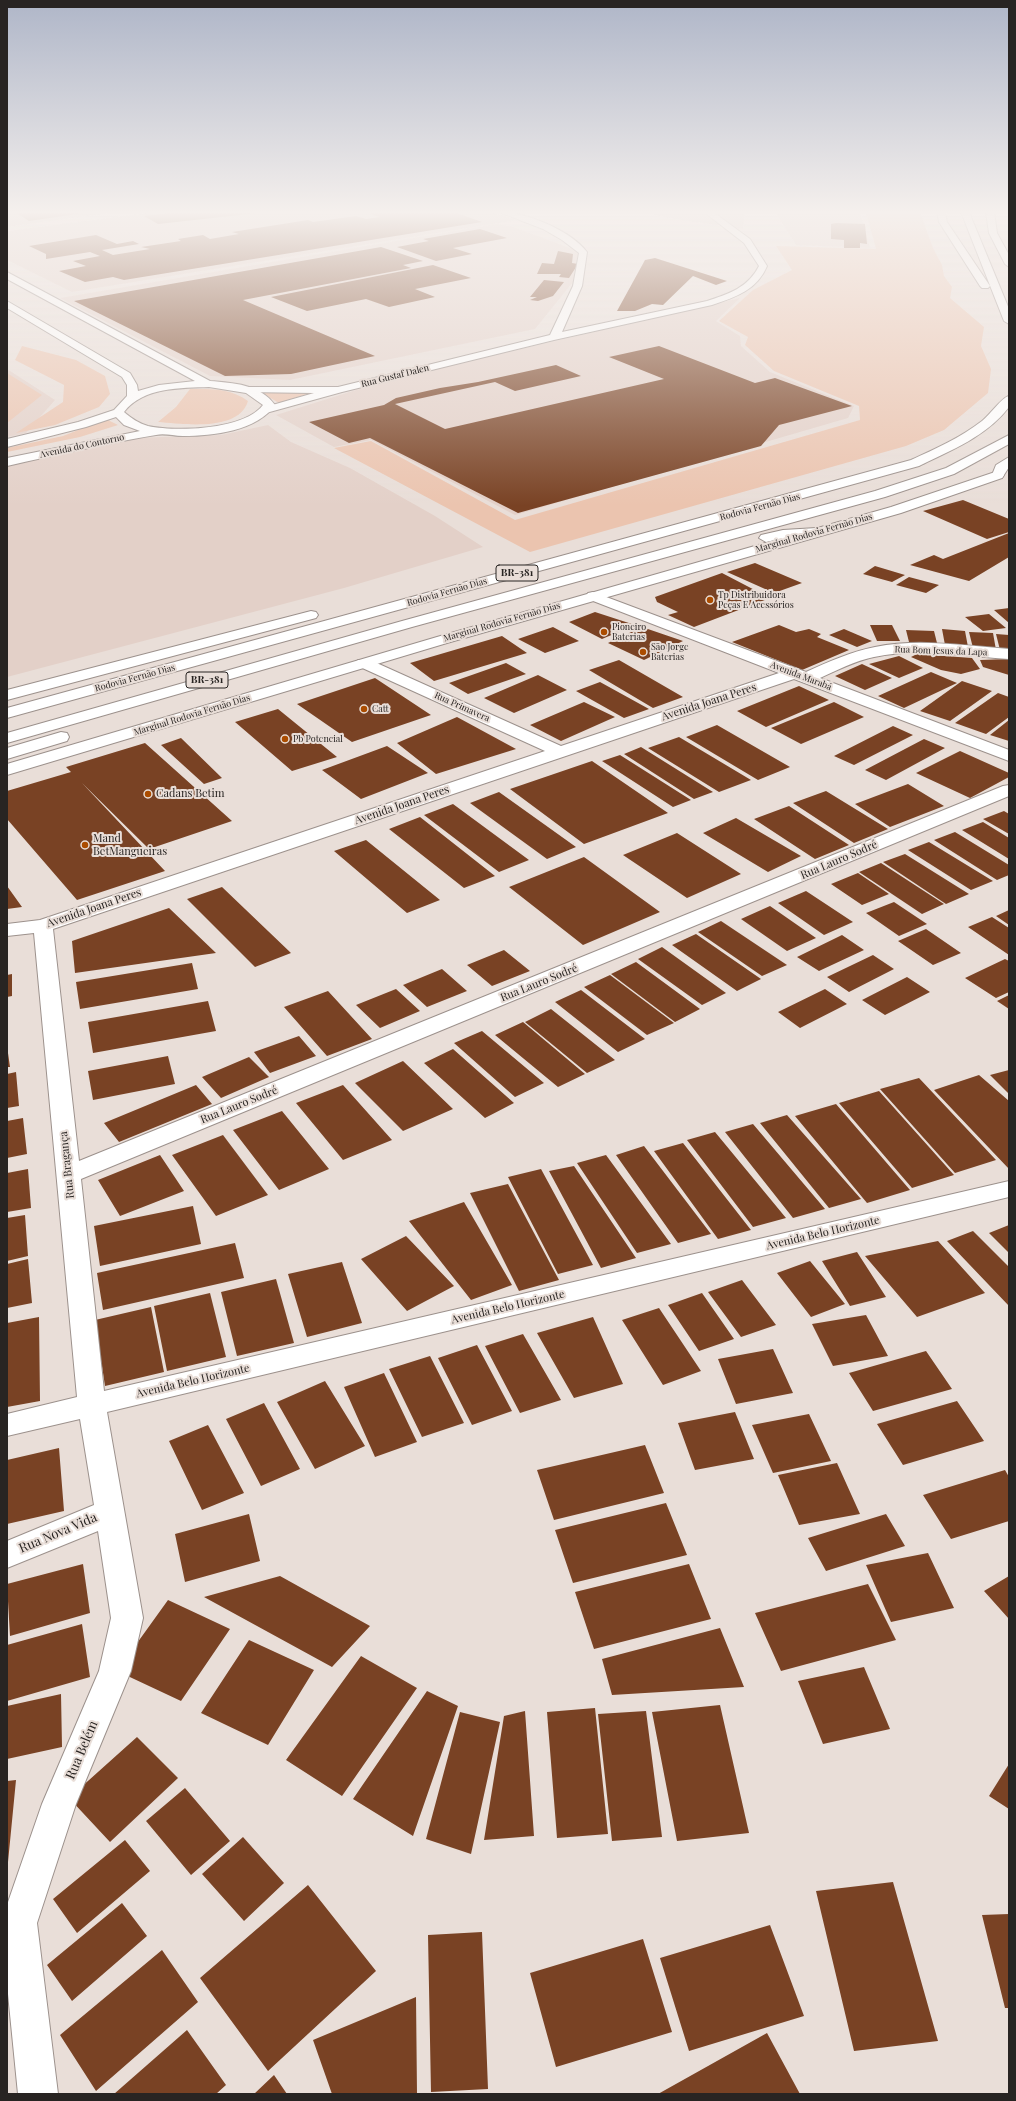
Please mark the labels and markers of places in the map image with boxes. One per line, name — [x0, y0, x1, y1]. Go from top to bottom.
place label: Tp Distribuidora Peças E Acessórios — [718, 590, 794, 611]
marker: Tp Distribuidora Peças E Acessórios — [705, 595, 715, 605]
place label: Pioneiro Baterias — [612, 622, 646, 643]
marker: Pioneiro Baterias — [599, 627, 609, 637]
place label: São Jorge Baterias — [651, 642, 688, 663]
marker: São Jorge Baterias — [638, 647, 648, 657]
marker: Catt — [359, 704, 369, 714]
place label: Catt — [372, 704, 389, 714]
marker: Pb Potencial — [280, 734, 290, 744]
place label: Pb Potencial — [293, 734, 343, 744]
place label: Cadans Betim — [156, 787, 224, 801]
marker: Cadans Betim — [143, 789, 153, 799]
place label: Mand BetMangueiras — [93, 832, 167, 858]
marker: Mand BetMangueiras — [80, 840, 90, 850]

